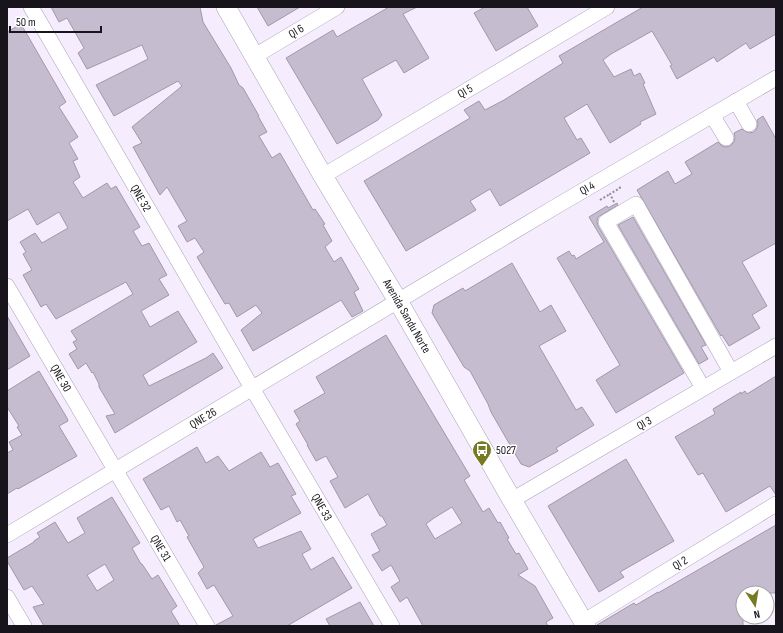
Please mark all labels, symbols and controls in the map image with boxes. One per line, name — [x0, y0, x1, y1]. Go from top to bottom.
scale bar — [10, 8, 101, 34]
text: 50 m — [16, 15, 36, 30]
street label: QI 6 — [286, 21, 307, 42]
street label: QI 5 — [455, 81, 476, 102]
street label: QI 4 — [577, 178, 598, 199]
street label: QNE 32 — [127, 182, 154, 215]
street label: Avenida Sandu Norte — [379, 276, 434, 356]
street label: QNE 30 — [47, 362, 74, 395]
street label: QNE 26 — [187, 405, 220, 432]
street label: QI 3 — [634, 413, 655, 434]
bus stop icon: 5027 — [471, 439, 493, 467]
place label: 5027 — [496, 443, 516, 458]
street label: QNE 33 — [308, 491, 335, 524]
street label: QNE 31 — [147, 532, 175, 565]
street label: QI 2 — [670, 553, 691, 574]
north arrow — [735, 585, 775, 625]
text: N — [753, 607, 761, 621]

